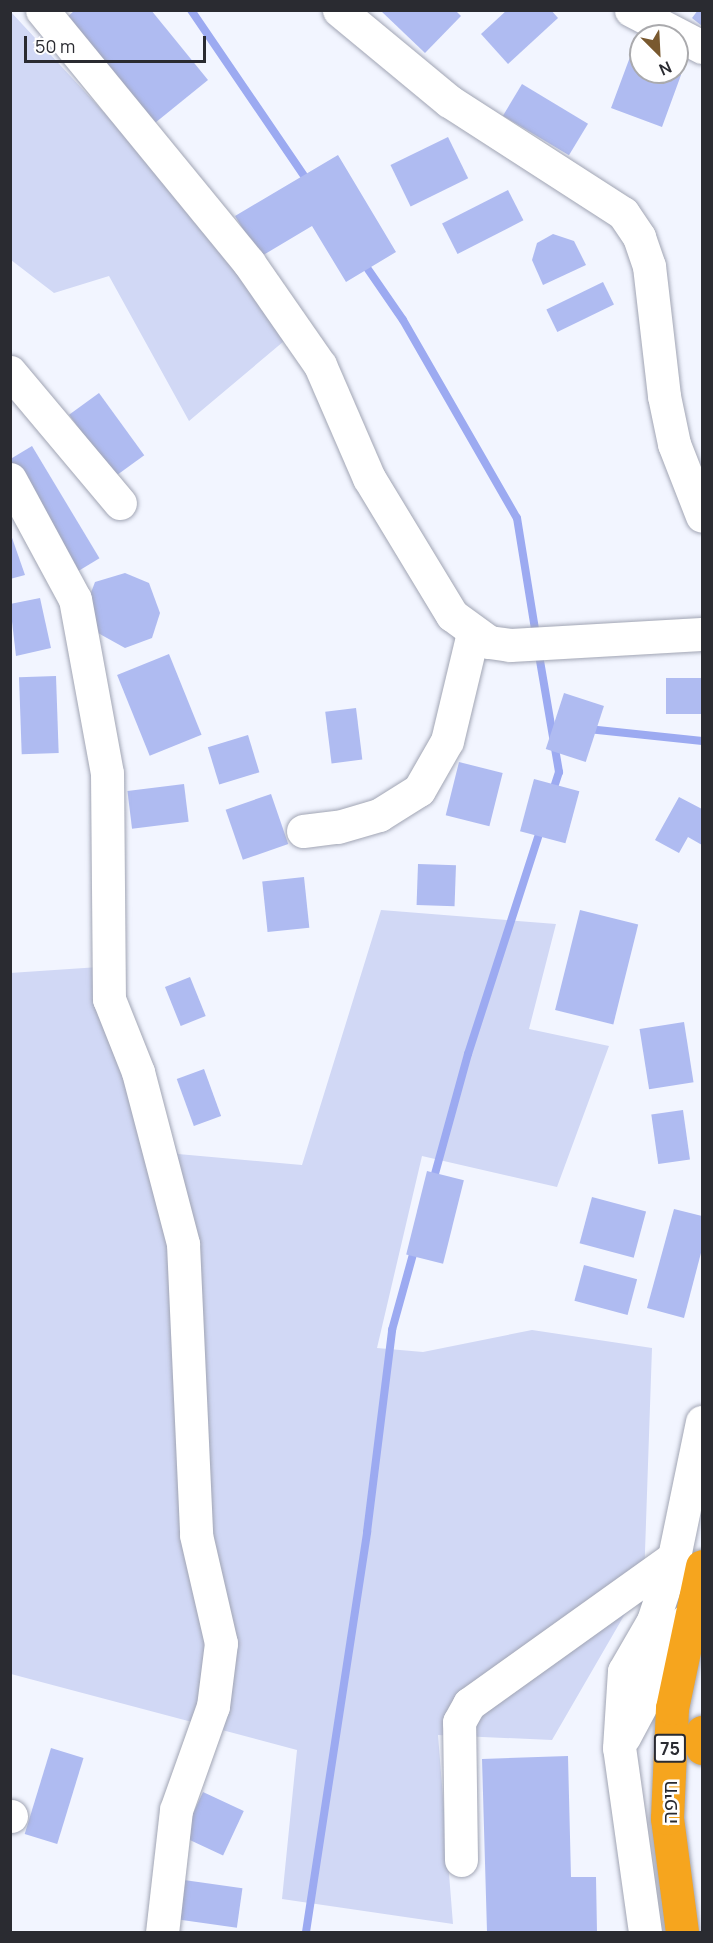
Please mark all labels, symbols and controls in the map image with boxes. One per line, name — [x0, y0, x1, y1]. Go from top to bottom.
scale bar — [27, 24, 208, 62]
north arrow — [629, 24, 689, 84]
text: 50 m — [35, 34, 75, 58]
text: N — [656, 56, 675, 81]
road number: 75 — [654, 1733, 686, 1763]
street label: חיפה — [657, 1780, 681, 1824]

